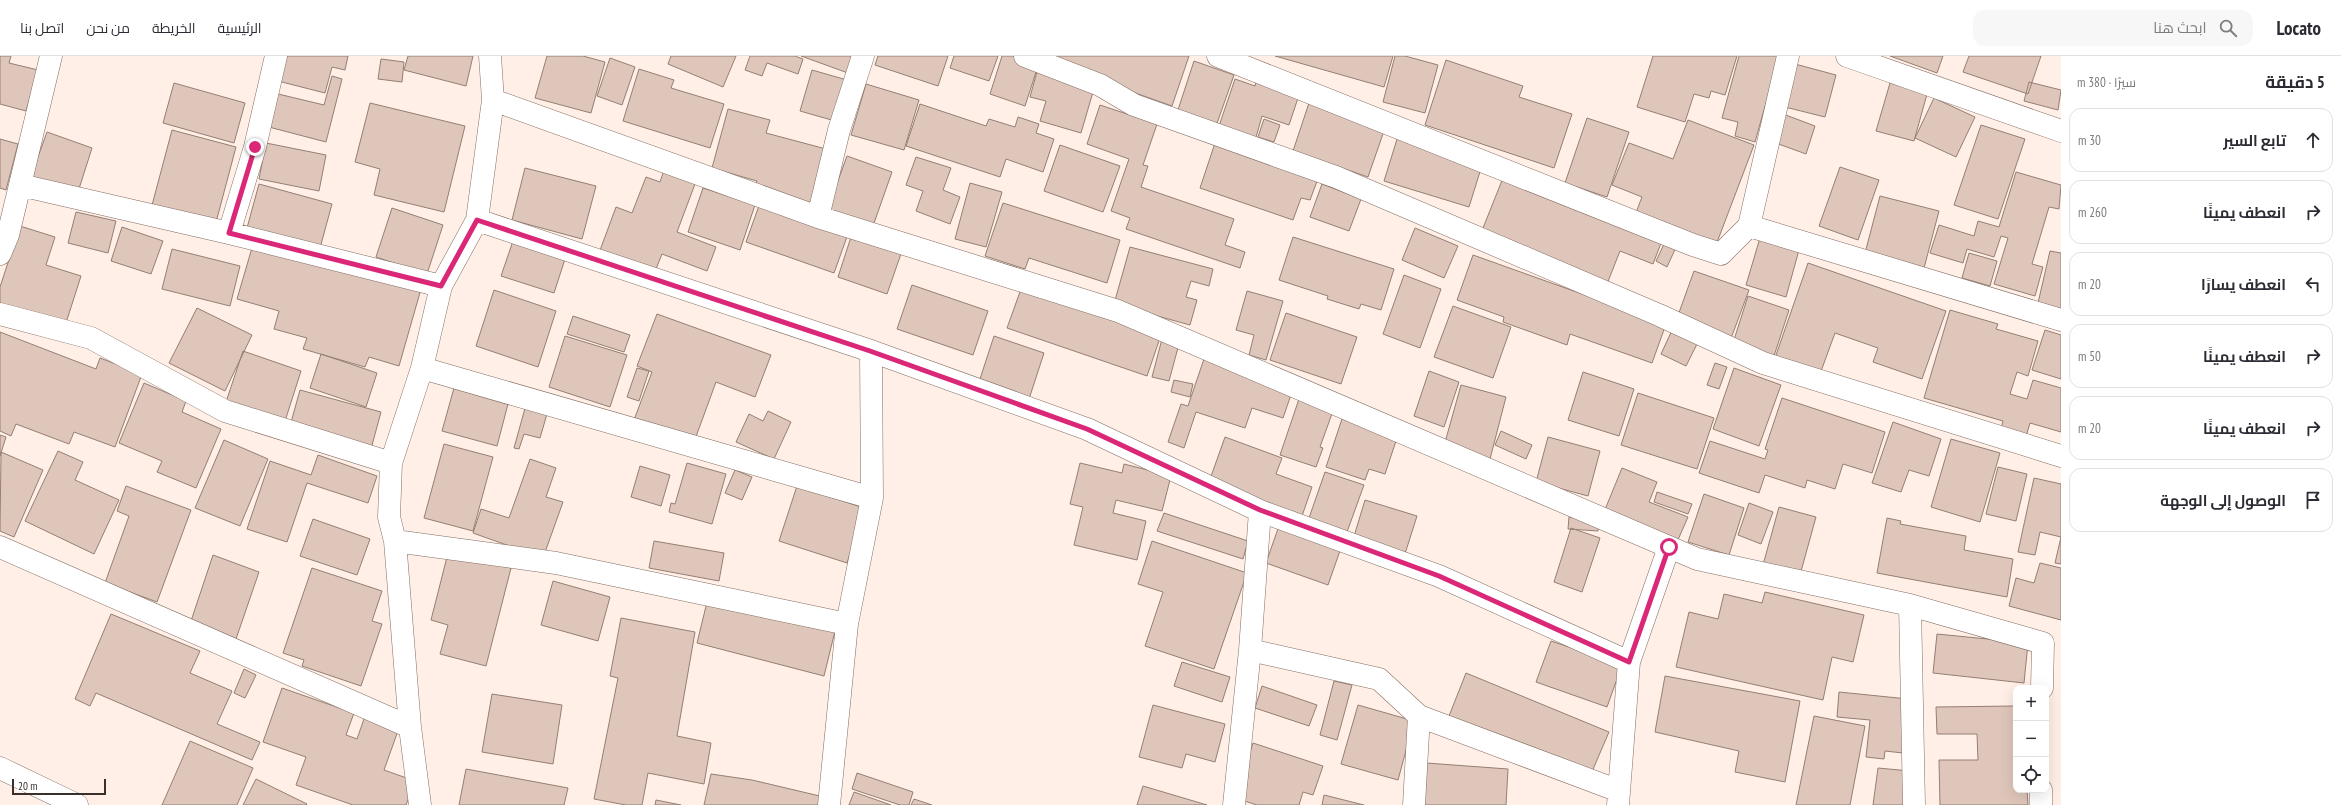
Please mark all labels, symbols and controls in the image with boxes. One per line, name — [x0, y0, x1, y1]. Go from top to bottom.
search box — [1973, 10, 2253, 46]
text: Locato — [2277, 16, 2321, 40]
icon: search — [2217, 17, 2239, 39]
text: ابحث هنا — [2153, 18, 2207, 37]
text: اتصل بنا — [20, 19, 64, 37]
text: من نحن — [86, 19, 130, 37]
text: الخريطة — [152, 19, 196, 37]
text: الرئيسية — [218, 19, 262, 37]
text: 5 دقيقة — [2265, 71, 2325, 93]
text: سيرًا · 380 m — [2077, 74, 2136, 91]
icon: ahead — [2302, 129, 2324, 151]
text: تابع السير — [2223, 131, 2286, 150]
text: 30 m — [2078, 132, 2101, 149]
route end — [246, 138, 264, 156]
icon: right — [2302, 201, 2324, 223]
text: انعطف يمينًا — [2203, 203, 2286, 222]
text: 260 m — [2078, 204, 2107, 221]
icon: left — [2302, 273, 2324, 295]
text: انعطف يسارًا — [2201, 275, 2286, 294]
text: 20 m — [2078, 276, 2101, 293]
icon: right — [2302, 345, 2324, 367]
text: انعطف يمينًا — [2203, 347, 2286, 366]
text: 50 m — [2078, 348, 2101, 365]
icon: right — [2302, 417, 2324, 439]
text: انعطف يمينًا — [2203, 419, 2286, 438]
text: 20 m — [2078, 420, 2101, 437]
icon: arrive — [2302, 489, 2324, 511]
text: الوصول إلى الوجهة — [2160, 491, 2286, 510]
route start — [1660, 538, 1678, 556]
map controls — [2013, 685, 2049, 793]
button: + — [2013, 685, 2049, 721]
button: − — [2013, 721, 2049, 757]
button: locate — [2013, 757, 2049, 793]
scale bar — [12, 777, 106, 796]
text: 20 m — [18, 779, 37, 793]

